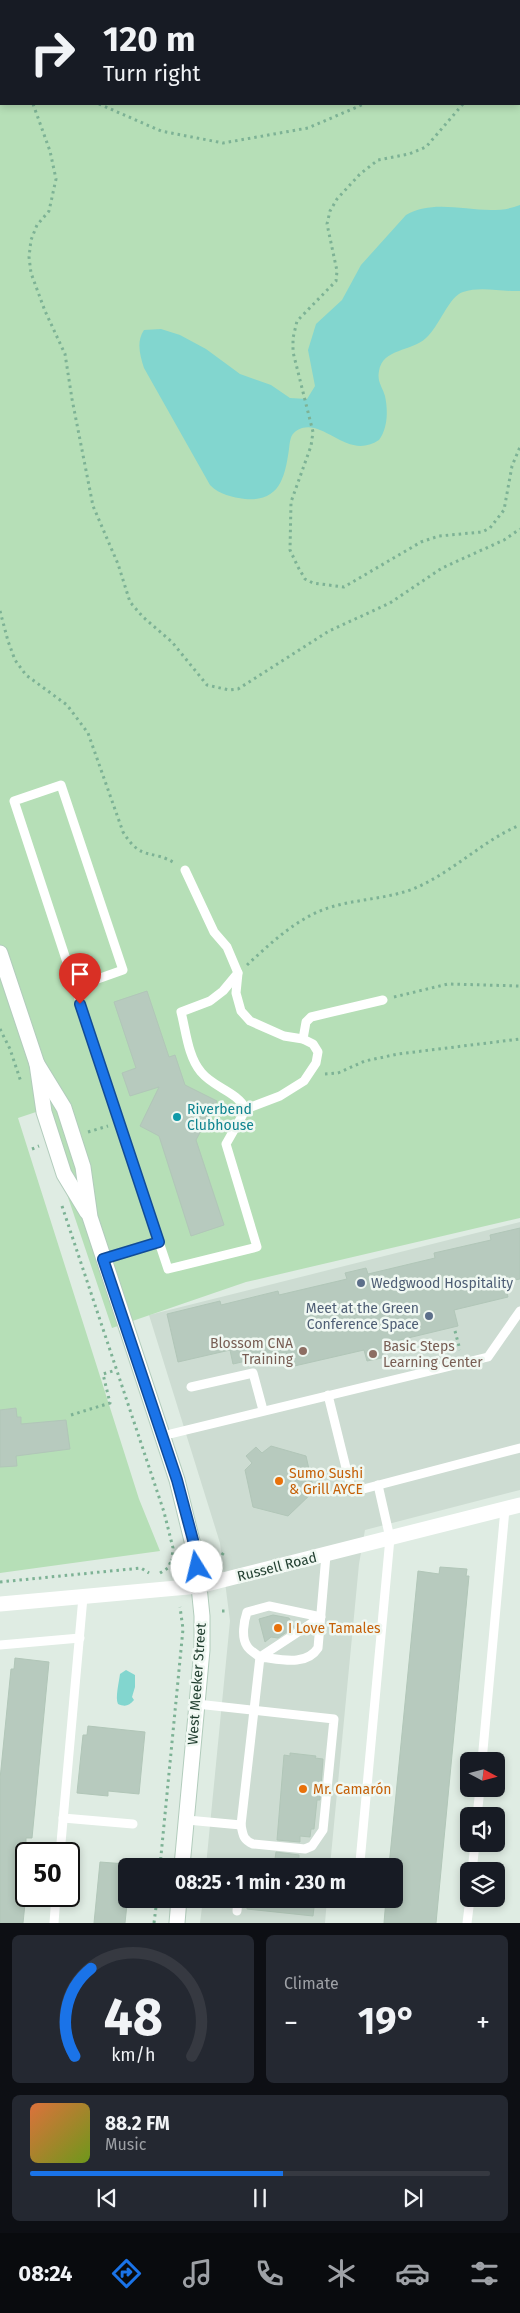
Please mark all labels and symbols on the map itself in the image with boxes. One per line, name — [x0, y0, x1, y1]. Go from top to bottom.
pin — [59, 953, 101, 1004]
place label: Riverbend Clubhouse — [187, 1101, 254, 1134]
marker: Riverbend Clubhouse — [171, 1111, 183, 1123]
place label: Wedgwood Hospitality — [371, 1275, 513, 1292]
marker: Wedgwood Hospitality — [355, 1277, 367, 1289]
place label: Meet at the Green Conference Space — [306, 1300, 419, 1333]
marker: Meet at the Green Conference Space — [423, 1310, 435, 1322]
place label: Blossom CNA Training — [210, 1335, 294, 1368]
place label: Basic Steps Learning Center — [383, 1338, 483, 1371]
marker: Blossom CNA Training — [297, 1345, 309, 1357]
marker: Basic Steps Learning Center — [367, 1348, 379, 1360]
place label: Sumo Sushi & Grill AYCE — [289, 1465, 363, 1498]
marker: Sumo Sushi & Grill AYCE — [273, 1475, 285, 1487]
position arrow — [170, 1540, 222, 1592]
street label: Russell Road — [235, 1549, 319, 1585]
place label: I Love Tamales — [288, 1620, 381, 1637]
street label: West Meeker Street — [184, 1621, 210, 1746]
marker: I Love Tamales — [272, 1622, 284, 1634]
north arrow — [460, 1752, 505, 1798]
place label: Mr. Camarón — [313, 1781, 392, 1798]
marker: Mr. Camarón — [297, 1783, 309, 1795]
speed limit sign: 50 — [15, 1842, 80, 1907]

